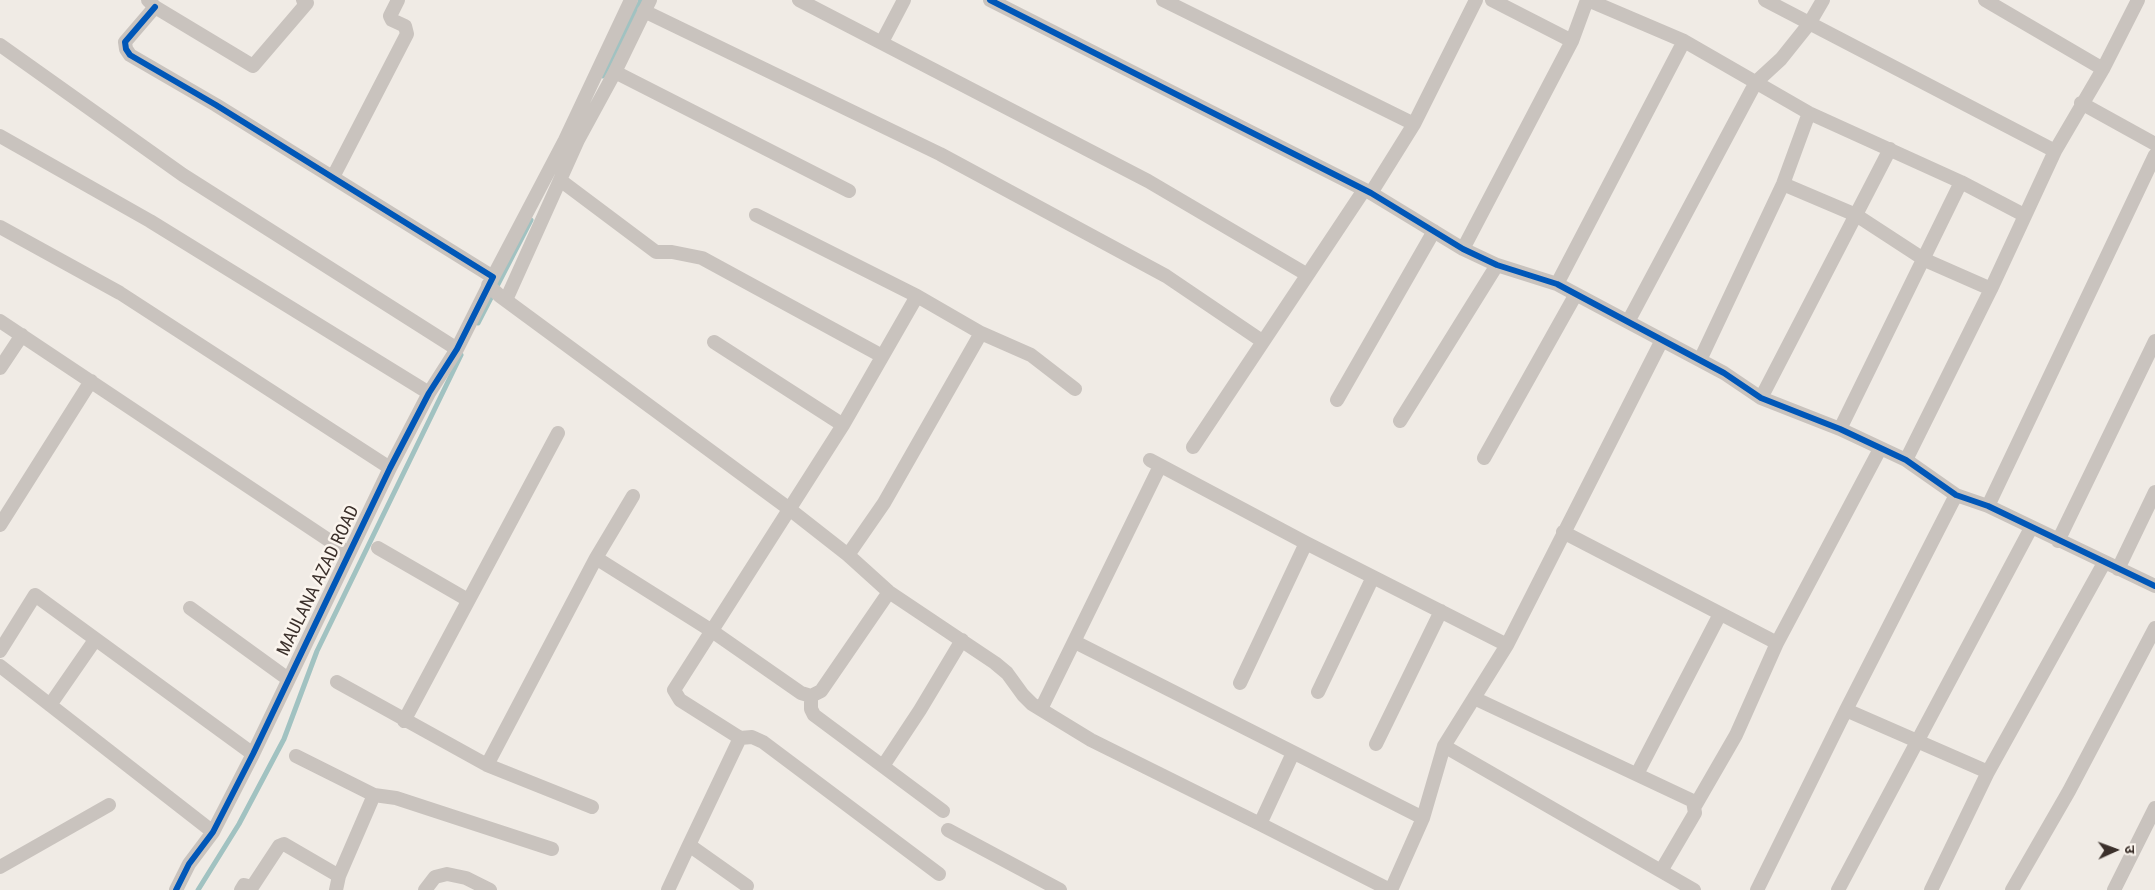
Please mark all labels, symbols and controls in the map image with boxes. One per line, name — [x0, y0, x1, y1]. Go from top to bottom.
street label: MAULANA AZAD ROAD — [273, 502, 365, 660]
north arrow — [2090, 825, 2140, 875]
text: उ — [2122, 845, 2138, 854]

